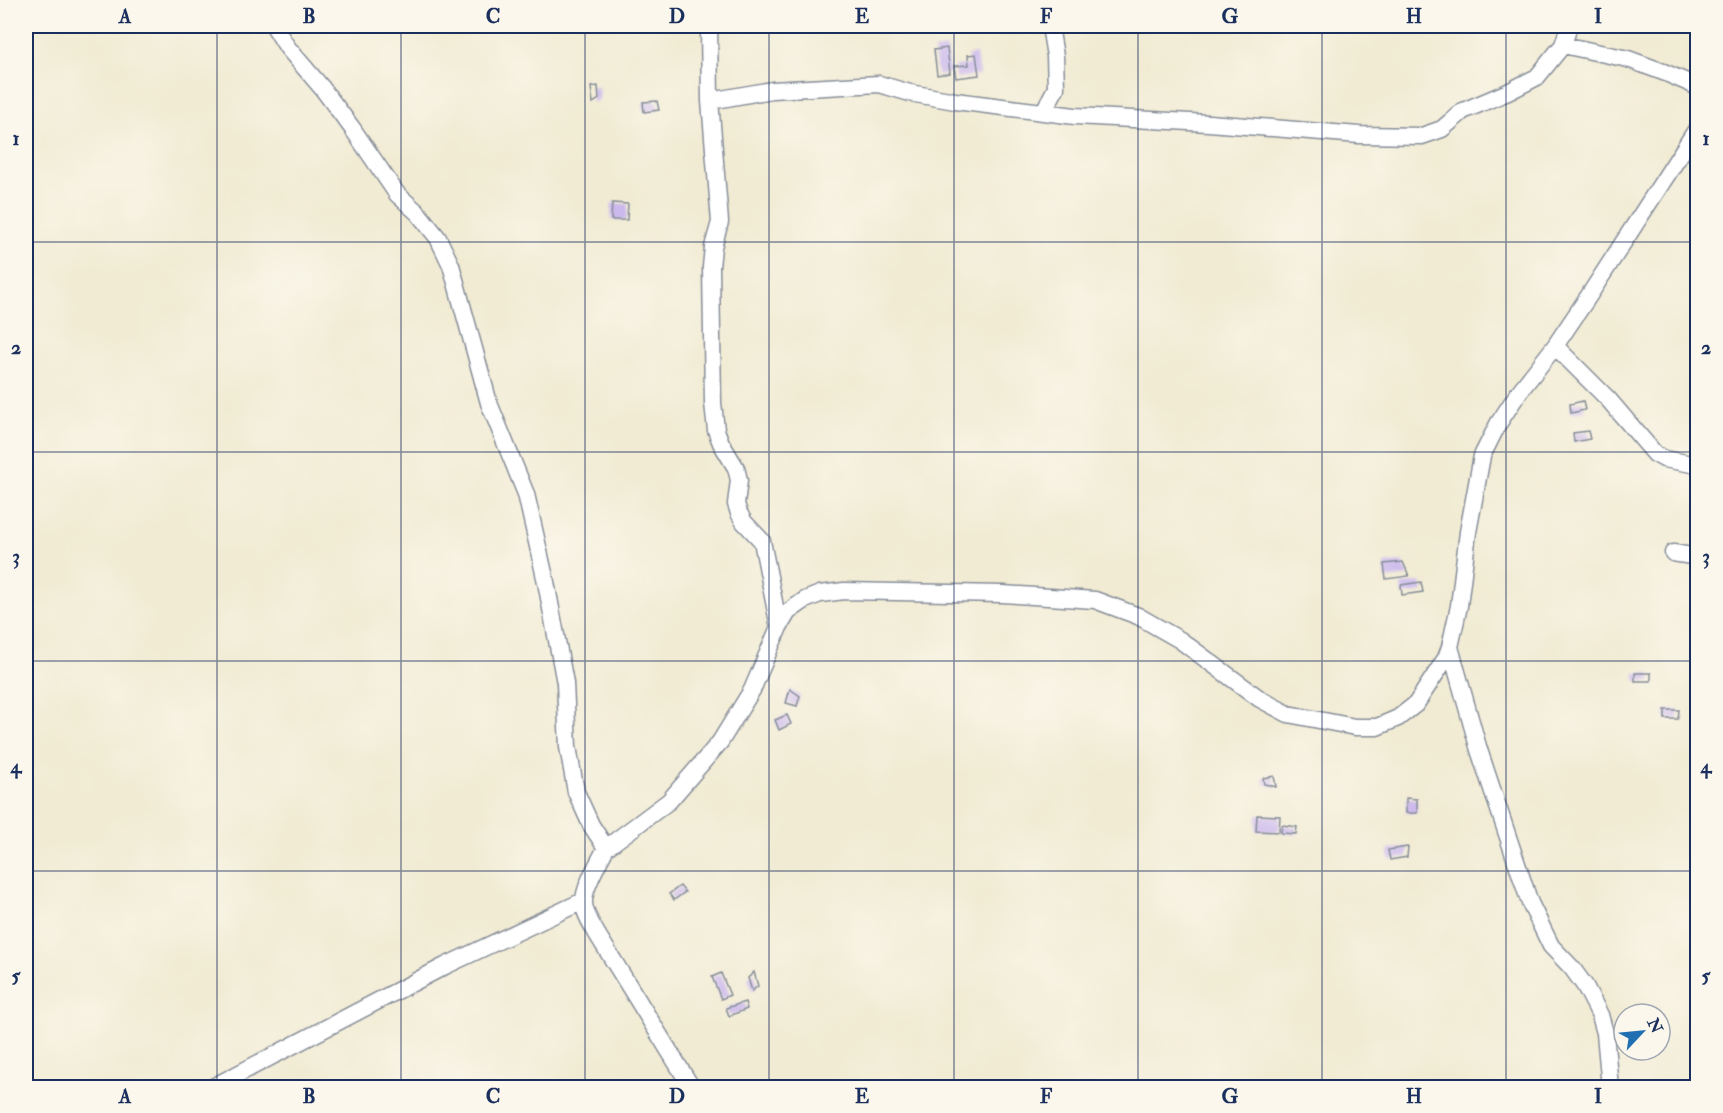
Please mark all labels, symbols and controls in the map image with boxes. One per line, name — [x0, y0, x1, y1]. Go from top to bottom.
text: A — [118, 4, 132, 29]
text: B — [302, 4, 316, 29]
text: C — [486, 4, 500, 29]
text: D — [669, 4, 685, 29]
text: E — [855, 4, 870, 29]
text: F — [1040, 4, 1053, 29]
text: G — [1222, 4, 1239, 29]
text: H — [1406, 4, 1422, 29]
text: I — [1594, 4, 1602, 29]
text: 1 — [12, 126, 20, 151]
text: 1 — [1702, 126, 1710, 151]
text: 2 — [11, 335, 21, 360]
text: 2 — [1701, 335, 1711, 360]
text: 3 — [12, 544, 20, 569]
text: 3 — [1702, 544, 1710, 569]
text: 4 — [10, 754, 23, 779]
text: 4 — [1700, 754, 1713, 779]
text: 5 — [12, 963, 22, 988]
text: 5 — [1702, 963, 1712, 988]
north arrow — [1612, 1002, 1672, 1062]
text: N — [1642, 1014, 1667, 1037]
text: A — [118, 1084, 132, 1109]
text: B — [302, 1084, 316, 1109]
text: C — [486, 1084, 500, 1109]
text: D — [669, 1084, 685, 1109]
text: E — [855, 1084, 870, 1109]
text: F — [1040, 1084, 1053, 1109]
text: G — [1222, 1084, 1239, 1109]
text: H — [1406, 1084, 1422, 1109]
text: I — [1594, 1084, 1602, 1109]

